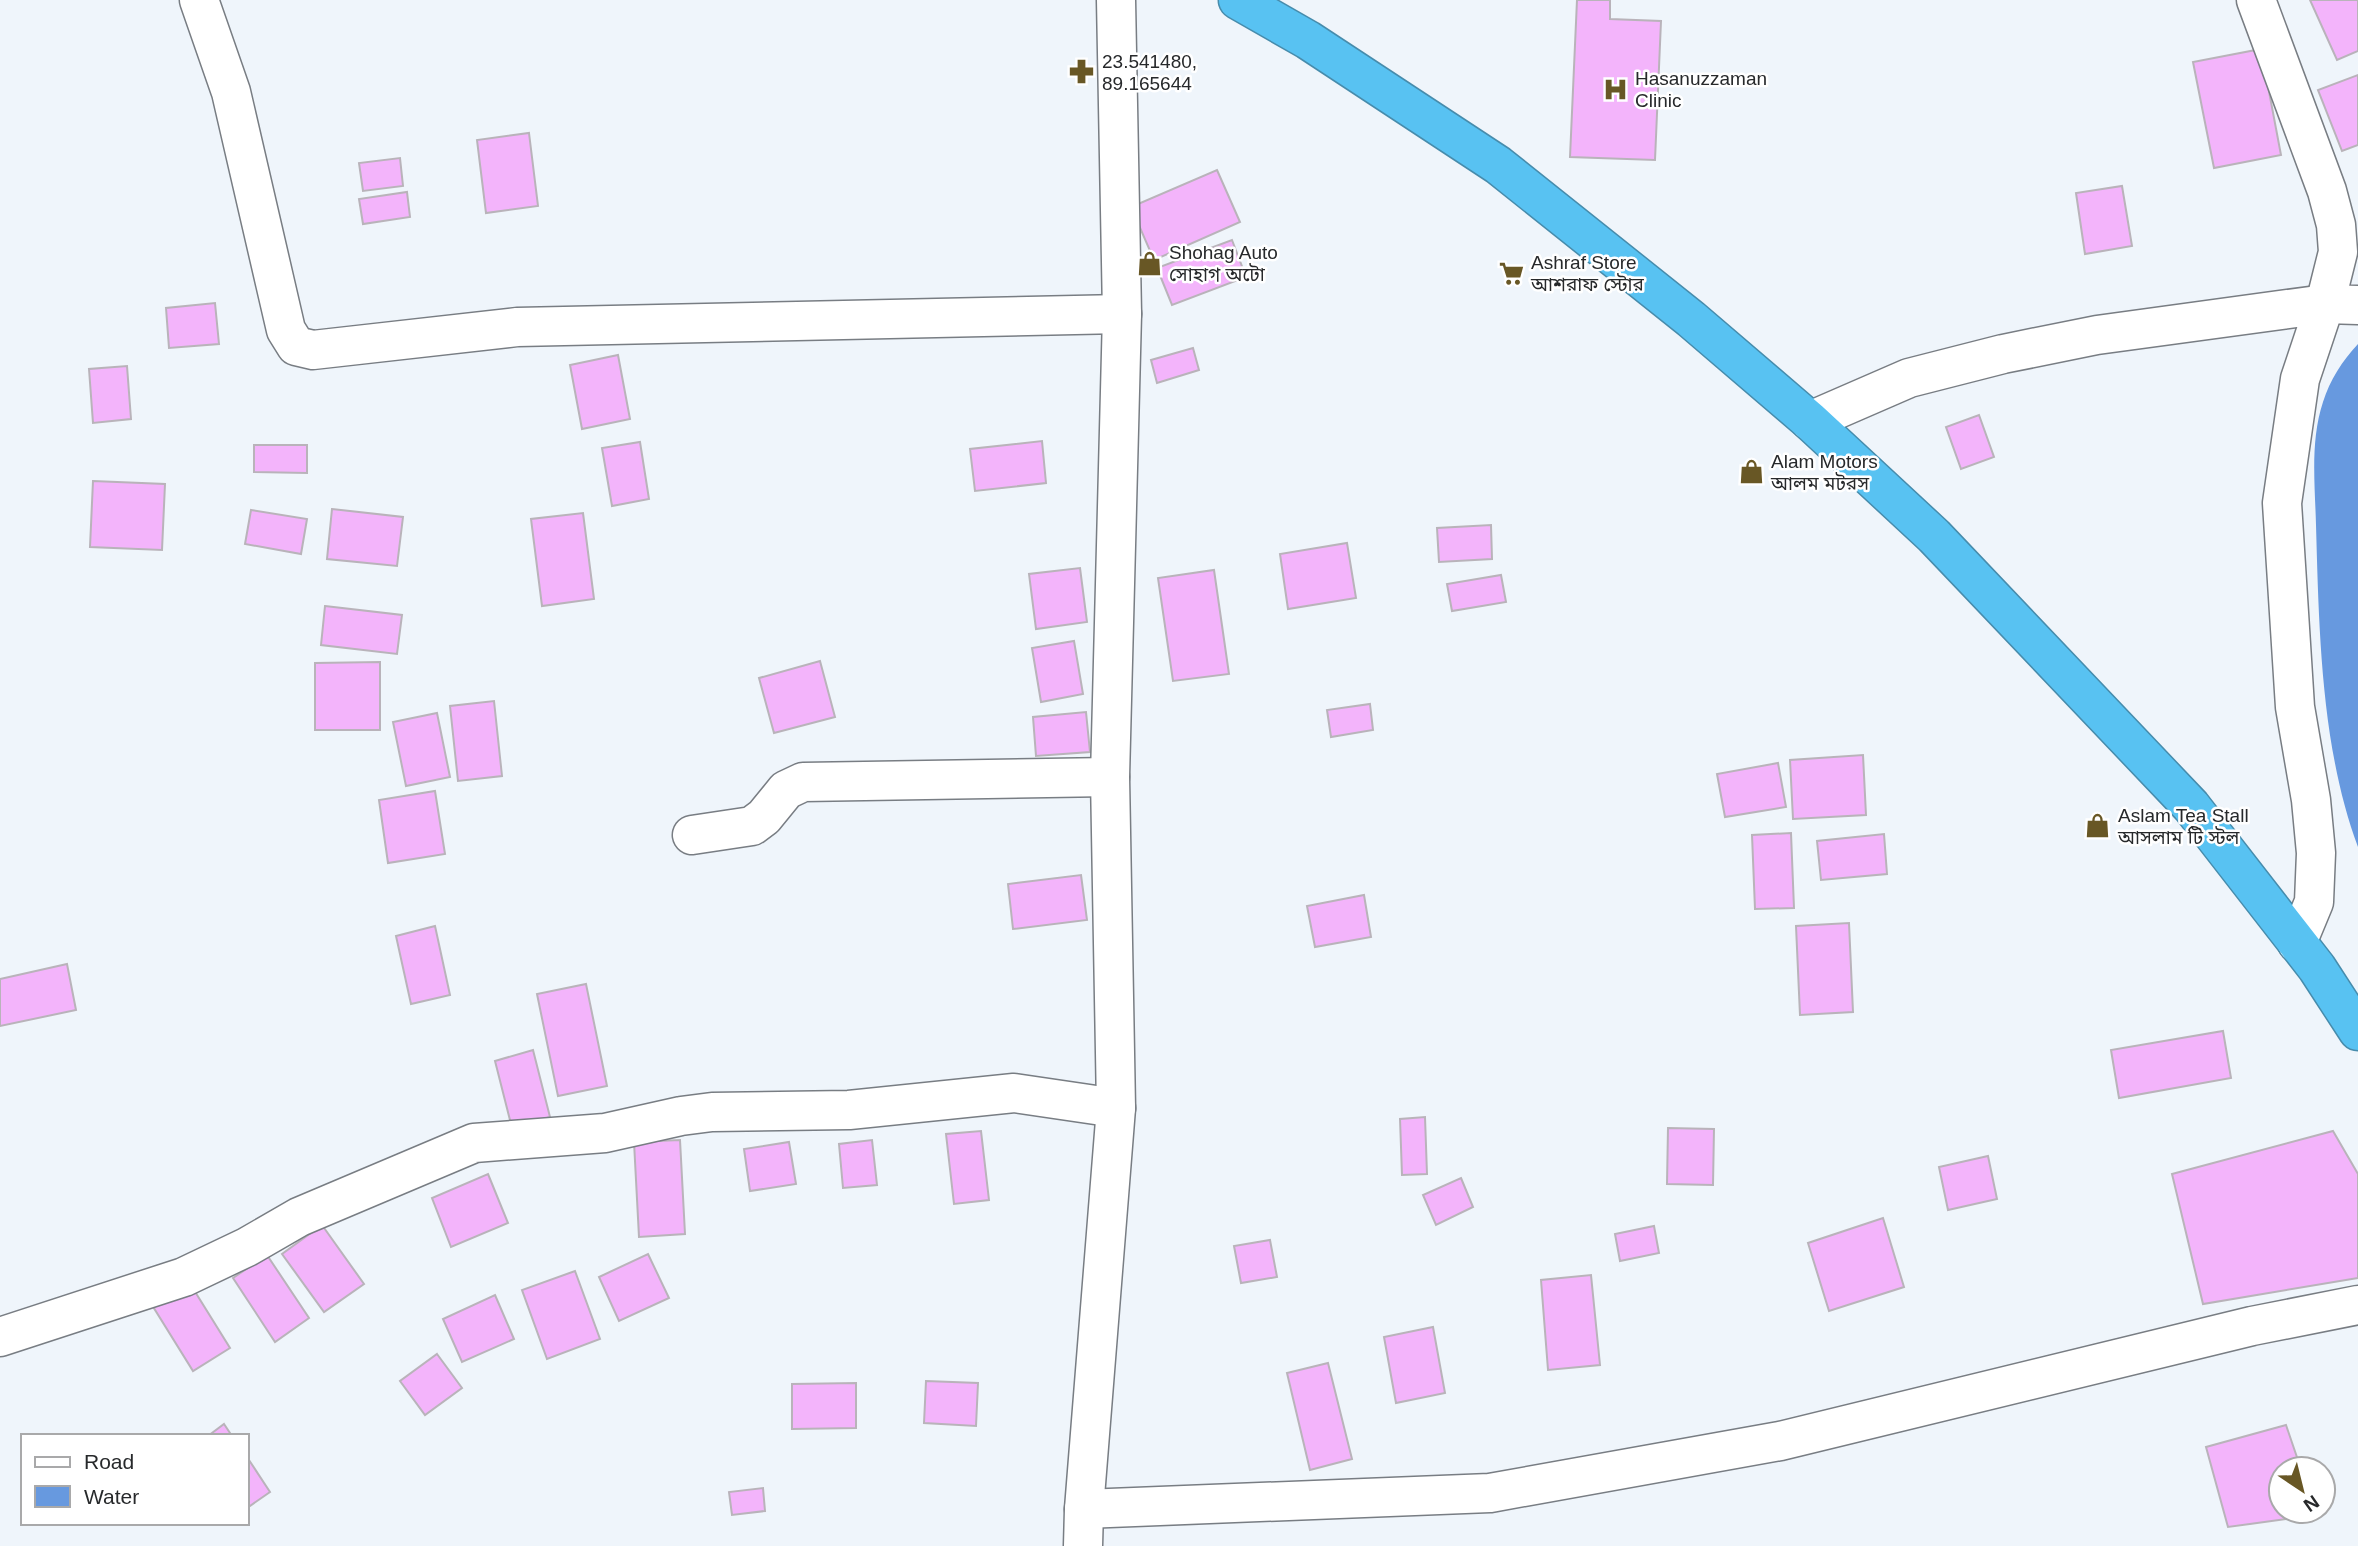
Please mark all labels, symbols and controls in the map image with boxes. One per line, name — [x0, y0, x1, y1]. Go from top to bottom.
place label: 23.541480, 89.165644 — [1102, 51, 1197, 94]
pharmacy icon: 23.541480, 89.165644 — [1068, 58, 1096, 86]
place label: Hasanuzzaman Clinic — [1635, 68, 1767, 111]
hospital icon: Hasanuzzaman Clinic — [1601, 75, 1629, 103]
place label: Shohag Auto সোহাগ অটো — [1169, 242, 1278, 285]
shop icon: Shohag Auto সোহাগ অটো — [1135, 249, 1163, 277]
place label: Ashraf Store আশরাফ স্টোর — [1530, 252, 1645, 295]
supermarket icon: Ashraf Store আশরাফ স্টোর — [1497, 259, 1525, 287]
place label: Alam Motors আলম মটরস — [1770, 451, 1878, 494]
shop icon: Alam Motors আলম মটরস — [1737, 458, 1765, 486]
place label: Aslam Tea Stall আসলাম টি স্টল — [2117, 805, 2249, 848]
shop icon: Aslam Tea Stall আসলাম টি স্টল — [2084, 812, 2112, 840]
legend — [21, 1434, 248, 1525]
text: Road — [84, 1450, 134, 1473]
north arrow — [2267, 1455, 2337, 1525]
text: Water — [84, 1485, 139, 1508]
text: N — [2300, 1491, 2323, 1516]

